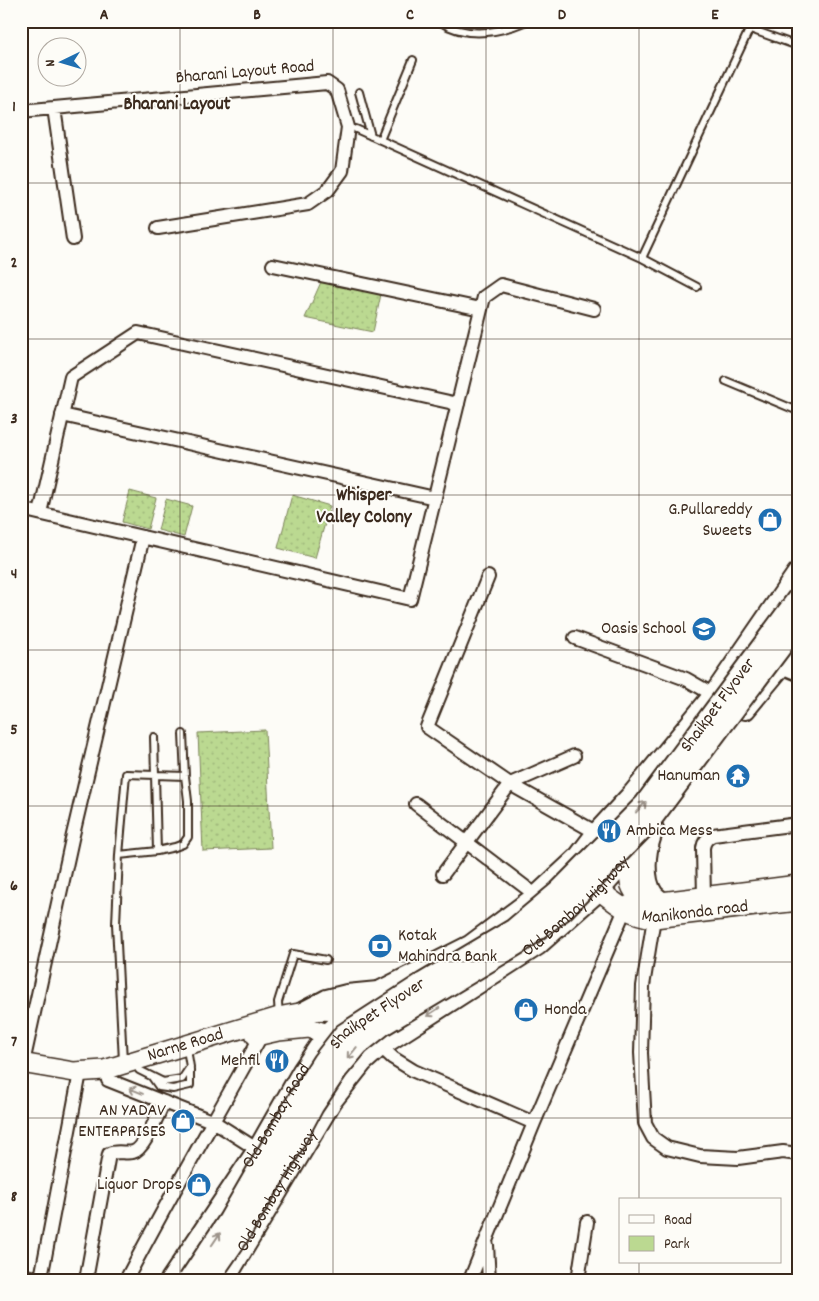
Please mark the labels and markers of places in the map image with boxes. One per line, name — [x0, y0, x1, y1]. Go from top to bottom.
place label: G.Pullareddy Sweets — [668, 498, 753, 544]
shop icon: G.Pullareddy Sweets — [757, 507, 783, 533]
school or university icon: Oasis School — [691, 616, 717, 642]
place label: Oasis School — [601, 617, 687, 642]
temple icon: Hanuman — [725, 763, 751, 789]
place label: Hanuman — [657, 764, 720, 789]
restaurant icon: Ambica Mess — [596, 818, 622, 844]
place label: Ambica Mess — [626, 819, 713, 844]
place label: Kotak Mahindra Bank — [398, 924, 497, 970]
bank icon: Kotak Mahindra Bank — [367, 933, 393, 959]
shop icon: Honda — [513, 997, 539, 1023]
place label: Honda — [544, 998, 587, 1023]
restaurant icon: Mehfil — [264, 1048, 290, 1074]
place label: Mehfil — [221, 1049, 261, 1074]
place label: AN YADAV ENTERPRISES — [78, 1099, 166, 1145]
shop icon: AN YADAV ENTERPRISES — [170, 1108, 196, 1134]
shop icon: Liquor Drops — [186, 1172, 212, 1198]
place label: Liquor Drops — [97, 1173, 182, 1198]

